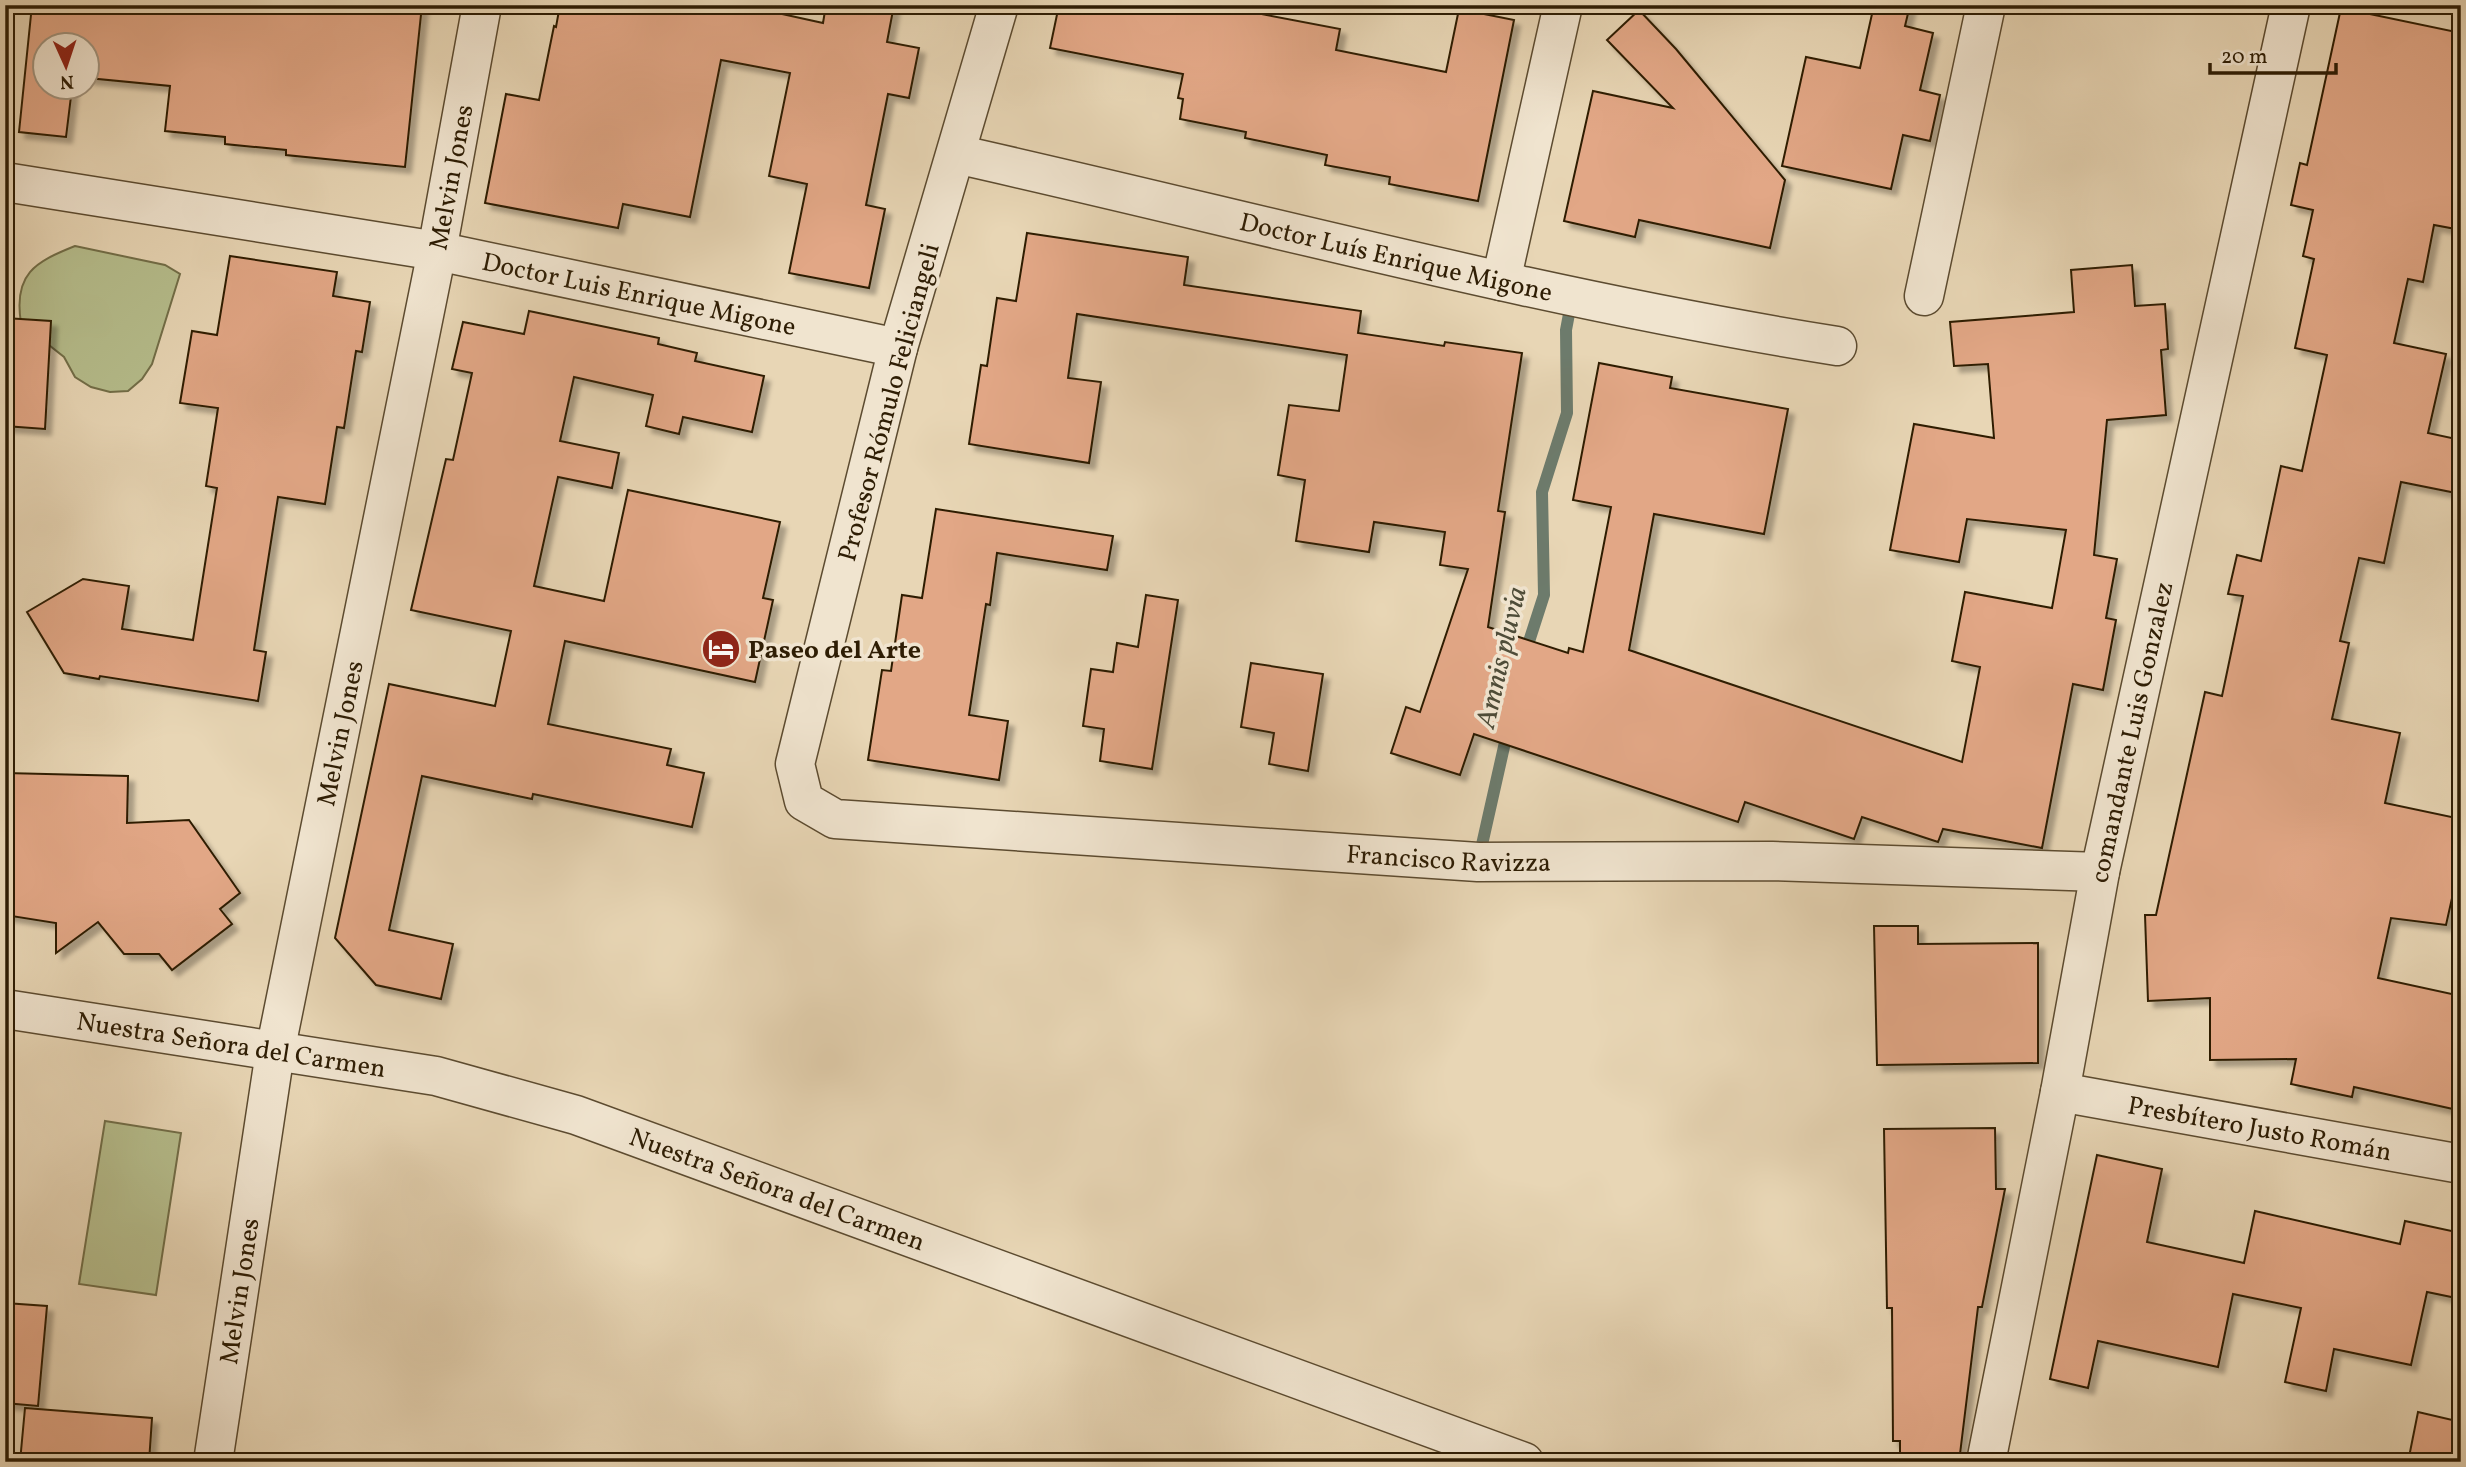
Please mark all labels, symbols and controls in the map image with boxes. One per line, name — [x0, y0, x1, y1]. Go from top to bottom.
north arrow — [32, 32, 102, 102]
scale bar — [2210, 32, 2336, 76]
text: 20 m — [2221, 43, 2267, 72]
text: N — [59, 68, 74, 94]
street label: Melvin Jones — [422, 102, 483, 253]
street label: Doctor Luís Enrique Migone — [1236, 205, 1556, 312]
street label: Profesor Rómulo Feliciangeli — [830, 239, 950, 566]
street label: Doctor Luis Enrique Migone — [478, 245, 799, 346]
street label: comandante Luis Gonzalez — [2082, 579, 2183, 886]
water label: Amnis pluvia — [1467, 583, 1538, 733]
hotel icon: Paseo del Arte — [700, 628, 742, 670]
place label: Paseo del Arte — [748, 633, 921, 669]
street label: Melvin Jones — [309, 658, 374, 809]
street label: Francisco Ravizza — [1345, 837, 1551, 882]
street label: Nuestra Señora del Carmen — [74, 1004, 388, 1088]
street label: Presbítero Justo Román — [2125, 1088, 2394, 1171]
street label: Nuestra Señora del Carmen — [624, 1120, 930, 1261]
street label: Melvin Jones — [212, 1216, 270, 1367]

